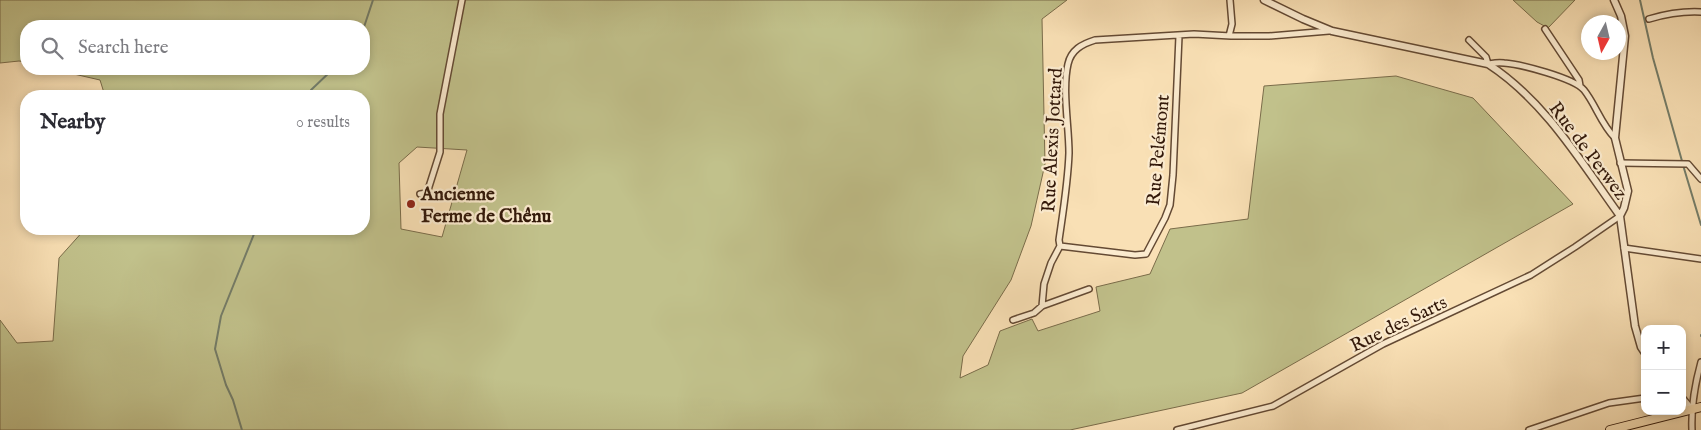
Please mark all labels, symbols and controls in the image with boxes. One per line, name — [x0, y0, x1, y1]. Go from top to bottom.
north arrow — [1581, 15, 1626, 60]
search box — [20, 20, 370, 75]
icon: search — [38, 34, 66, 62]
text: Search here — [78, 36, 169, 60]
street label: Rue Alexis Jottard — [1037, 66, 1069, 213]
street label: Rue Pelémont — [1142, 93, 1176, 207]
street label: Rue de Perwez — [1543, 97, 1632, 205]
text: Nearby — [40, 109, 105, 136]
text: 0 results — [296, 113, 350, 133]
place label: Ancienne Ferme de Chênu — [420, 183, 551, 229]
marker: Ancienne Ferme de Chênu — [405, 198, 417, 210]
street label: Rue des Sarts — [1346, 291, 1451, 359]
map controls — [1641, 325, 1686, 415]
button: + — [1641, 325, 1686, 370]
button: − — [1641, 370, 1686, 415]

